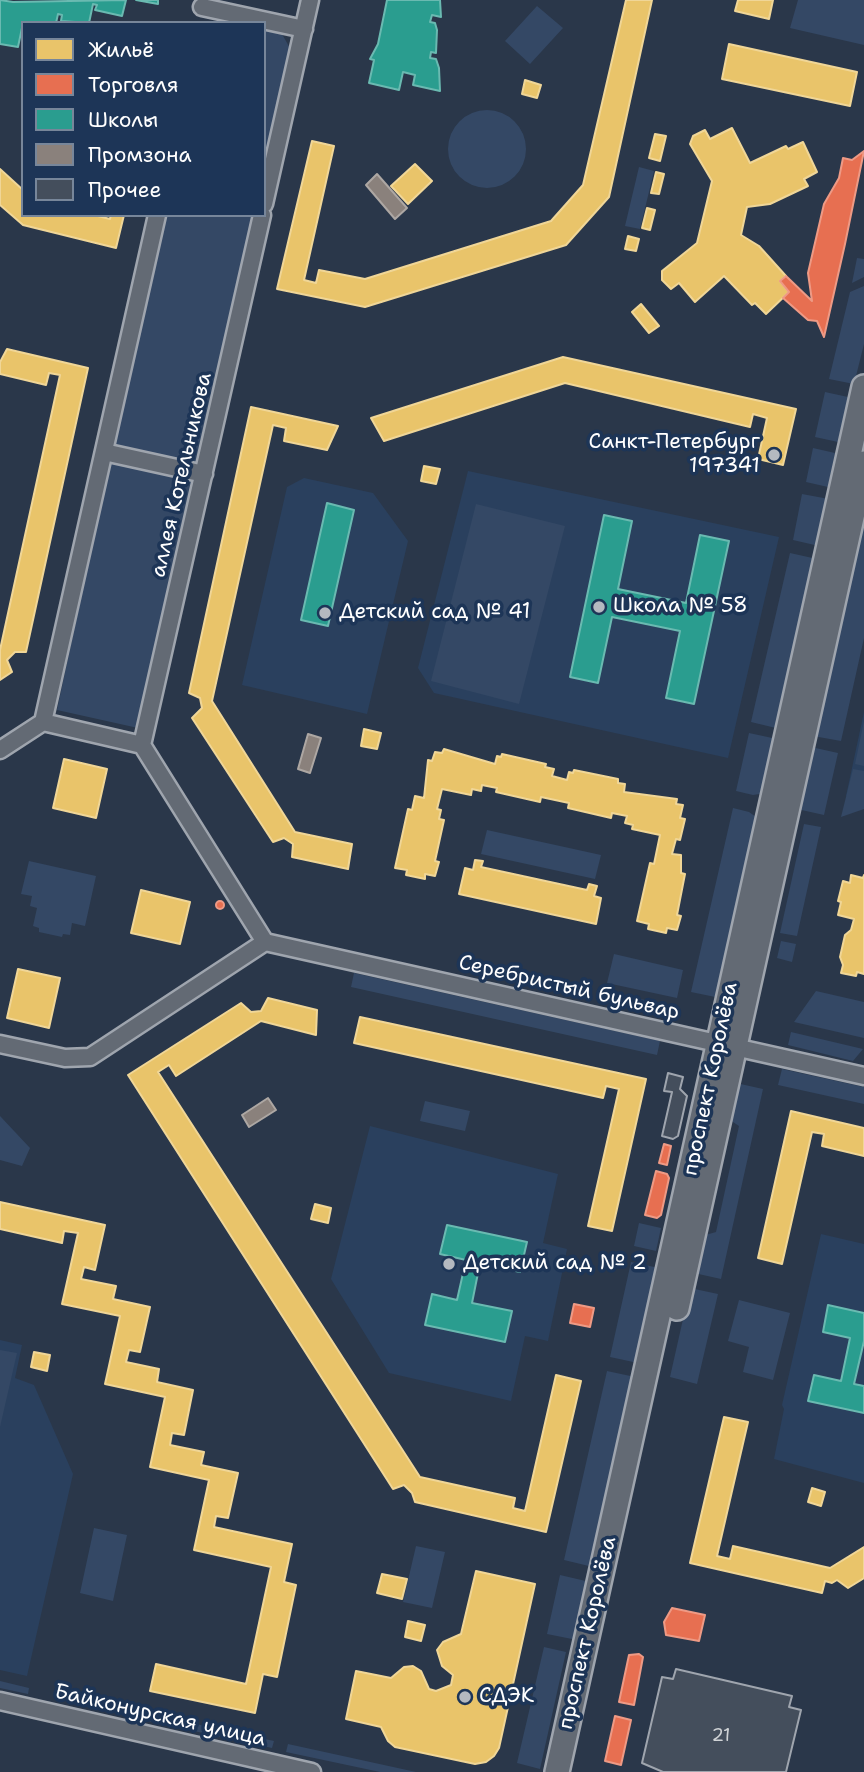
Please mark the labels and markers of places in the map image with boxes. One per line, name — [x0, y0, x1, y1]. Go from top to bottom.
place label: Санкт-Петербург 197341 — [589, 430, 760, 480]
marker: Санкт-Петербург 197341 — [766, 447, 782, 463]
place label: Школа № 58 — [613, 594, 748, 620]
marker: Школа № 58 — [591, 599, 607, 615]
place label: Детский сад № 41 — [339, 600, 531, 626]
marker: Детский сад № 41 — [317, 605, 333, 621]
place label: Детский сад № 2 — [463, 1251, 647, 1277]
marker: Детский сад № 2 — [441, 1256, 457, 1272]
place label: СДЭК — [479, 1684, 534, 1710]
marker: СДЭК — [457, 1689, 473, 1705]

